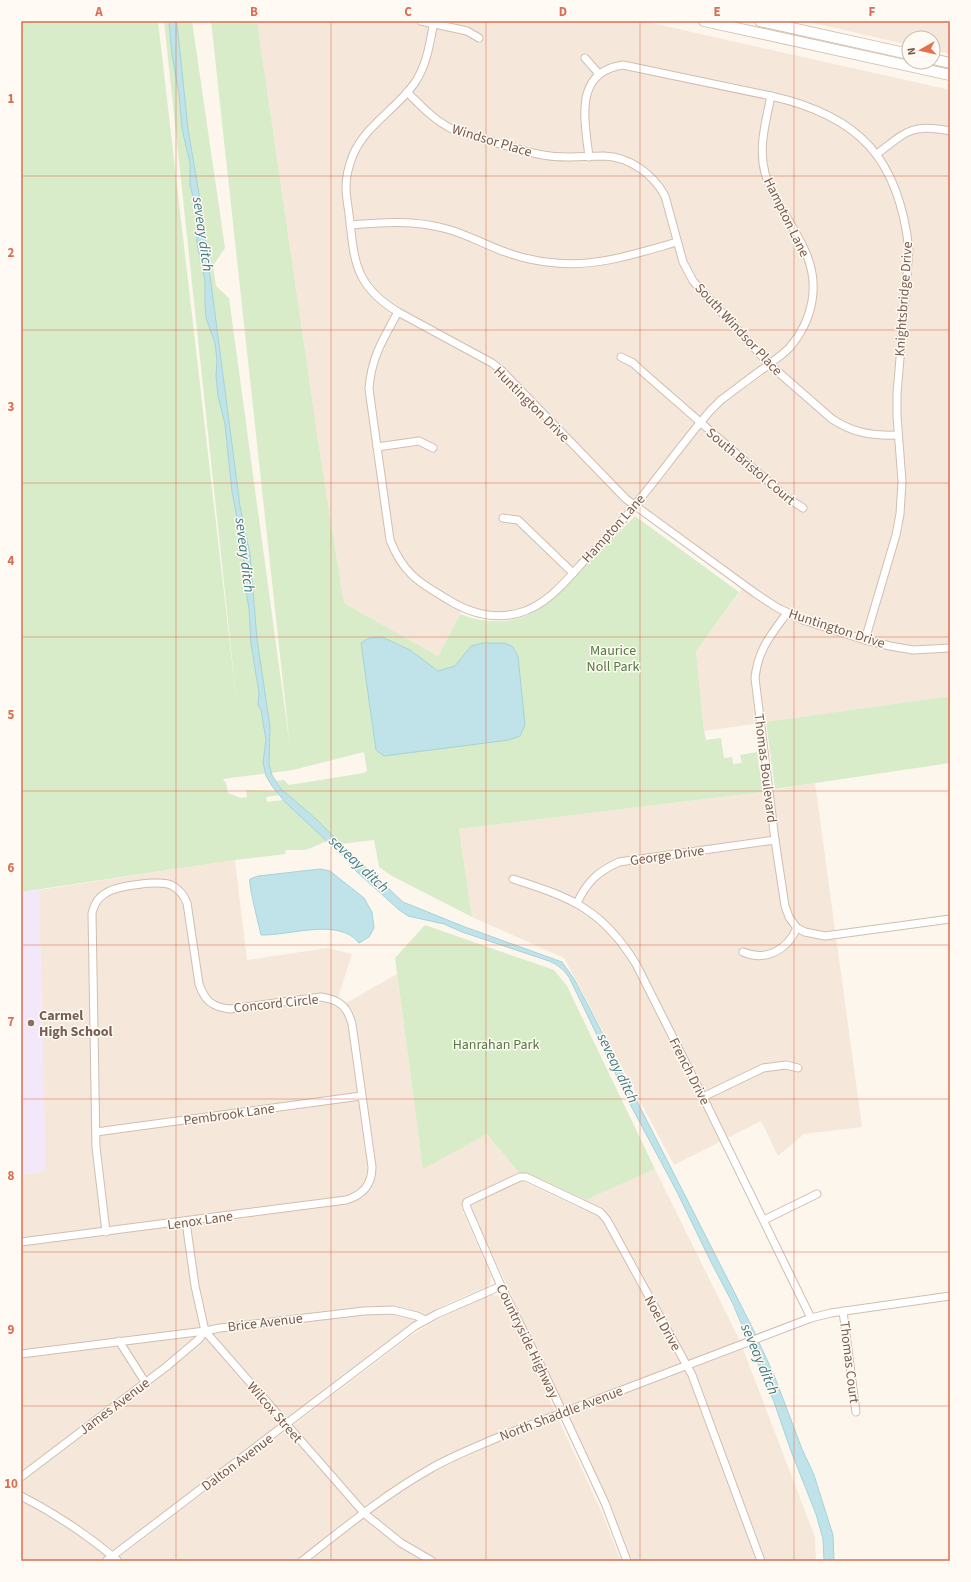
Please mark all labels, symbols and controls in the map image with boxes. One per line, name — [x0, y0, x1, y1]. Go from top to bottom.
text: A — [94, 3, 103, 21]
text: B — [250, 3, 258, 21]
text: C — [404, 3, 412, 21]
text: D — [559, 3, 567, 21]
text: E — [713, 3, 721, 21]
text: F — [869, 3, 876, 21]
north arrow — [901, 30, 941, 70]
text: N — [904, 47, 920, 56]
text: 1 — [8, 90, 15, 108]
street label: Windsor Place — [449, 119, 534, 163]
street label: Hampton Lane — [758, 174, 814, 261]
water label: seveay ditch — [187, 194, 218, 273]
street label: Knightsbridge Drive — [890, 241, 918, 357]
text: 2 — [8, 244, 15, 262]
street label: South Windsor Place — [690, 279, 787, 381]
street label: Huntington Drive — [489, 362, 574, 447]
text: 3 — [8, 398, 15, 416]
street label: South Bristol Court — [701, 423, 800, 510]
street label: Hampton Lane — [577, 490, 650, 567]
water label: seveay ditch — [229, 515, 260, 594]
text: 4 — [8, 552, 15, 570]
street label: Huntington Drive — [786, 604, 887, 654]
park label: Maurice Noll Park — [587, 641, 639, 677]
text: 5 — [8, 706, 15, 724]
street label: Thomas Boulevard — [748, 712, 782, 824]
water label: seveay ditch — [323, 830, 393, 898]
street label: George Drive — [629, 841, 706, 871]
text: 6 — [8, 859, 15, 877]
street label: Concord Circle — [233, 990, 320, 1018]
place label: Carmel High School — [39, 1006, 112, 1042]
text: 7 — [8, 1013, 15, 1031]
marker: Carmel High School — [26, 1018, 36, 1028]
water label: seveay ditch — [591, 1029, 644, 1107]
street label: French Drive — [664, 1034, 715, 1109]
park label: Hanrahan Park — [453, 1035, 539, 1055]
street label: Pembrook Lane — [182, 1099, 276, 1131]
text: 8 — [8, 1167, 15, 1185]
street label: Lenox Lane — [166, 1206, 234, 1235]
street label: Countryside Highway — [491, 1281, 564, 1402]
street label: Noel Drive — [639, 1292, 686, 1355]
street label: Brice Avenue — [226, 1308, 304, 1338]
water label: seveay ditch — [735, 1320, 784, 1398]
street label: Thomas Court — [834, 1320, 864, 1405]
text: 9 — [8, 1321, 15, 1339]
street label: James Avenue — [75, 1373, 154, 1440]
street label: Wilcox Street — [242, 1378, 307, 1448]
street label: North Shaddle Avenue — [497, 1381, 626, 1447]
street label: Dalton Avenue — [198, 1429, 278, 1496]
text: 10 — [4, 1475, 18, 1493]

